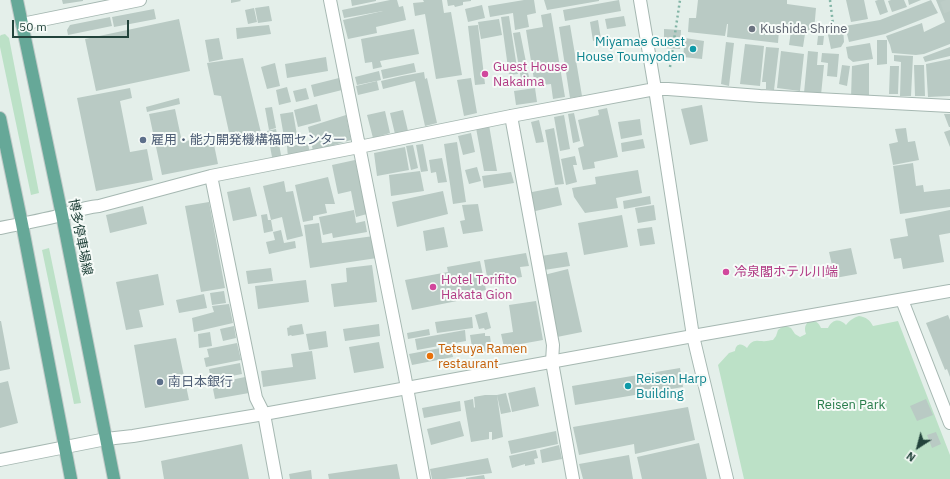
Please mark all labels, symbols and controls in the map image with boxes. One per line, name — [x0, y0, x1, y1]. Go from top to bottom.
scale bar — [14, 12, 131, 38]
text: 50 m — [19, 19, 47, 34]
place label: Kushida Shrine — [760, 21, 847, 37]
marker: Kushida Shrine — [747, 24, 757, 34]
place label: Miyamae Guest House Toumyoden — [576, 34, 685, 65]
marker: Miyamae Guest House Toumyoden — [688, 44, 698, 54]
place label: Guest House Nakaima — [493, 59, 568, 90]
marker: Guest House Nakaima — [480, 69, 490, 79]
place label: 雇用・能力開発機構福岡センター — [151, 132, 346, 148]
marker: 雇用・能力開発機構福岡センター — [138, 135, 148, 145]
street label: 博多停車場線 — [65, 197, 95, 277]
place label: 冷泉閣ホテル川端 — [734, 264, 838, 280]
marker: 冷泉閣ホテル川端 — [721, 267, 731, 277]
place label: Hotel Torifito Hakata Gion — [441, 272, 517, 303]
marker: Hotel Torifito Hakata Gion — [428, 282, 438, 292]
place label: Tetsuya Ramen restaurant — [438, 341, 527, 372]
marker: Tetsuya Ramen restaurant — [425, 351, 435, 361]
place label: Reisen Harp Building — [636, 371, 707, 402]
place label: 南日本銀行 — [168, 374, 233, 390]
marker: 南日本銀行 — [155, 377, 165, 387]
marker: Reisen Harp Building — [623, 381, 633, 391]
park label: Reisen Park — [817, 397, 885, 413]
north arrow — [898, 427, 938, 467]
text: N — [904, 449, 918, 465]

